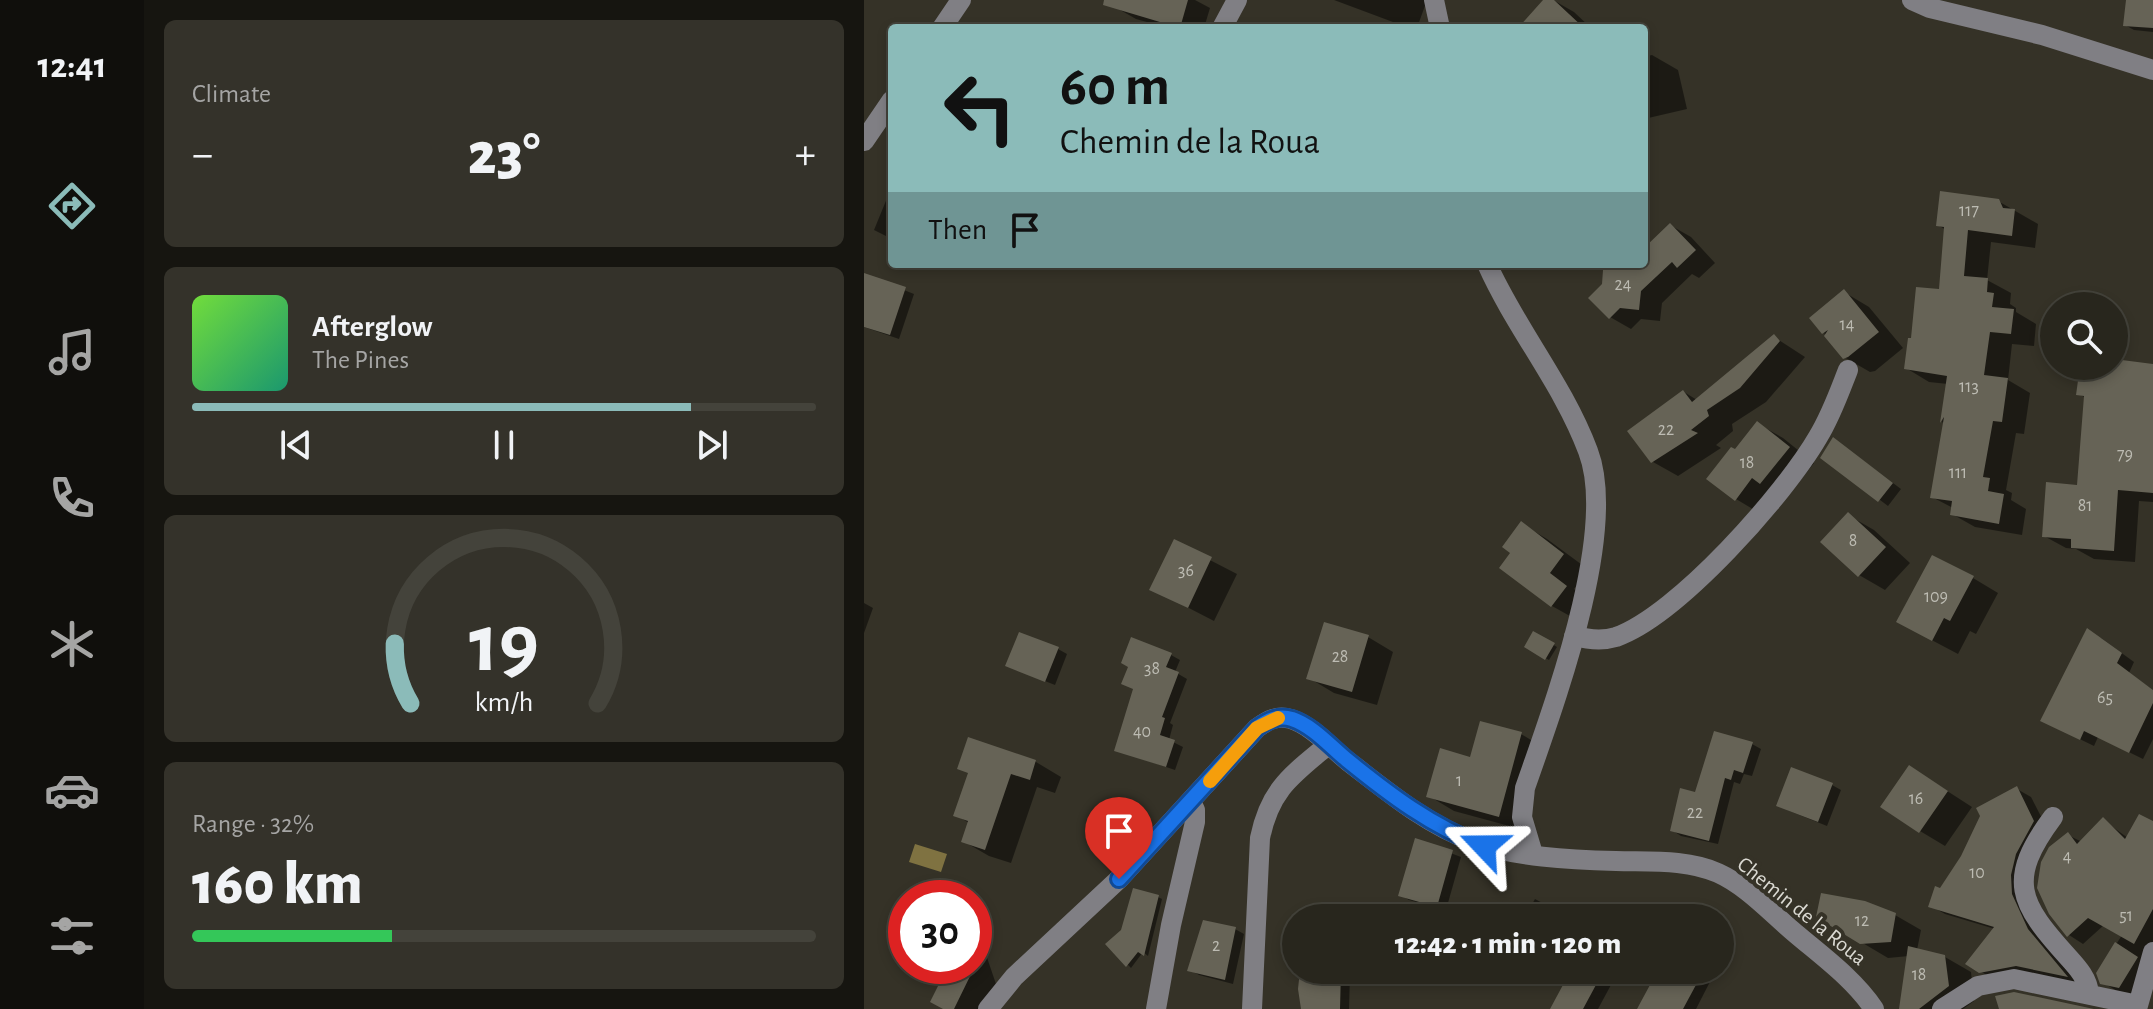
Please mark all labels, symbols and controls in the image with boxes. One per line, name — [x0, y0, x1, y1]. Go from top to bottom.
text: 12:41 — [37, 48, 107, 84]
icon: left — [928, 56, 1032, 160]
text: 60 m — [1060, 59, 1170, 115]
text: Climate — [192, 81, 271, 107]
text: Chemin de la Roua — [1060, 124, 1320, 160]
text: 23° — [468, 125, 540, 185]
text: − — [192, 133, 213, 177]
text: + — [795, 133, 816, 177]
icon: directions — [44, 178, 100, 234]
house number: 117 — [1959, 202, 1979, 220]
icon: arrive — [1003, 208, 1047, 252]
text: Then — [928, 215, 987, 245]
house number: 24 — [1615, 276, 1632, 294]
map controls — [2040, 292, 2128, 380]
button: search — [2040, 292, 2128, 380]
text: Afterglow — [312, 312, 433, 342]
house number: 14 — [1840, 316, 1855, 334]
icon: music — [44, 324, 100, 380]
text: The Pines — [312, 347, 409, 373]
house number: 113 — [1959, 378, 1979, 396]
house number: 22 — [1658, 421, 1674, 439]
icon: previous — [274, 423, 318, 467]
icon: pause — [482, 423, 526, 467]
icon: next — [690, 423, 734, 467]
house number: 79 — [2117, 446, 2133, 464]
house number: 18 — [1740, 454, 1754, 472]
house number: 111 — [1949, 464, 1967, 482]
icon: phone — [44, 470, 100, 526]
house number: 81 — [2078, 497, 2092, 515]
house number: 8 — [1849, 532, 1857, 550]
house number: 36 — [1178, 562, 1194, 580]
house number: 109 — [1924, 588, 1948, 606]
text: 19 — [469, 603, 539, 687]
icon: climate — [44, 616, 100, 672]
house number: 28 — [1332, 648, 1348, 666]
house number: 38 — [1144, 660, 1160, 678]
text: km/h — [475, 688, 533, 717]
house number: 65 — [2097, 689, 2113, 707]
house number: 40 — [1133, 723, 1151, 741]
icon: car — [44, 762, 100, 818]
house number: 1 — [1456, 772, 1462, 790]
house number: 16 — [1909, 790, 1923, 808]
pin — [1085, 797, 1153, 879]
position arrow — [1442, 804, 1526, 888]
house number: 22 — [1687, 804, 1703, 822]
icon: arrive — [1097, 809, 1141, 853]
text: Range · 32% — [192, 811, 314, 837]
house number: 4 — [2063, 848, 2072, 866]
street label: Chemin de la Roua — [1733, 852, 1871, 970]
text: 160 km — [192, 855, 363, 915]
house number: 10 — [1969, 864, 1985, 882]
speed limit sign: 30 — [888, 880, 992, 984]
house number: 51 — [2119, 907, 2133, 925]
icon: filters — [44, 908, 100, 964]
house number: 12 — [1855, 912, 1869, 930]
text: 12:42 · 1 min · 120 m — [1395, 929, 1621, 959]
house number: 2 — [1212, 937, 1220, 955]
house number: 18 — [1912, 966, 1926, 984]

